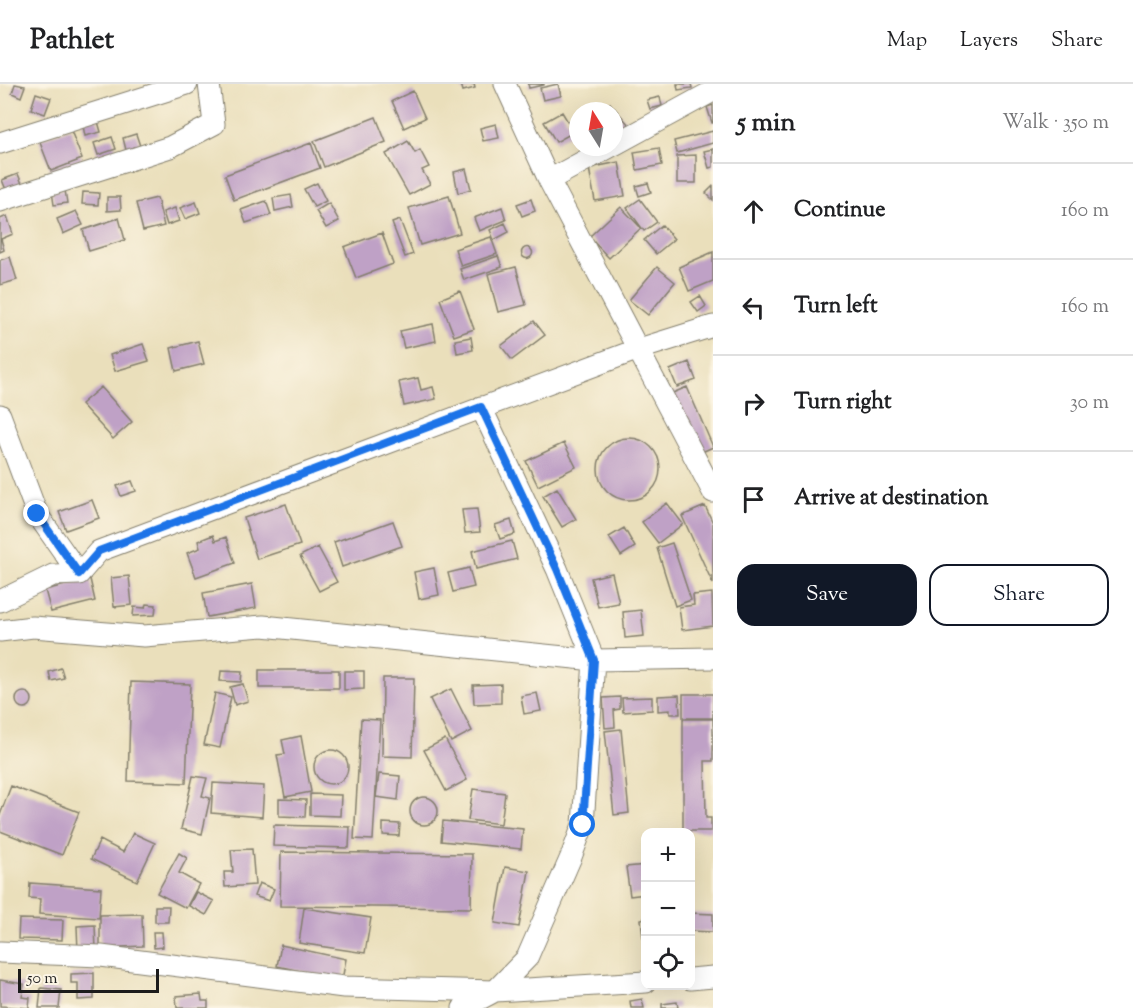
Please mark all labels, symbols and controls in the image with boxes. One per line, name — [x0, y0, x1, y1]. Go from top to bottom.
text: Pathlet — [30, 21, 114, 61]
text: Map — [887, 26, 927, 56]
text: Layers — [960, 26, 1018, 56]
text: Share — [1051, 26, 1103, 56]
north arrow — [569, 102, 623, 156]
text: 5 min — [737, 105, 796, 142]
text: Walk · 350 m — [1002, 109, 1109, 138]
icon: ahead — [737, 195, 770, 228]
text: Continue — [794, 195, 885, 227]
text: 160 m — [1061, 197, 1109, 226]
icon: left — [737, 291, 770, 324]
text: Turn left — [794, 291, 877, 323]
text: 160 m — [1061, 293, 1109, 322]
icon: right — [737, 387, 770, 420]
text: Turn right — [794, 387, 891, 419]
text: 30 m — [1070, 389, 1109, 418]
icon: arrive — [737, 483, 770, 516]
text: Arrive at destination — [794, 483, 989, 515]
route end — [23, 500, 49, 526]
button: Save — [737, 564, 917, 626]
button: Share — [929, 564, 1109, 626]
route start — [569, 811, 595, 837]
map controls — [641, 828, 695, 990]
button: + — [641, 828, 695, 882]
button: − — [641, 882, 695, 936]
button: locate — [641, 936, 695, 990]
scale bar — [18, 966, 159, 994]
text: 50 m — [27, 968, 58, 991]

